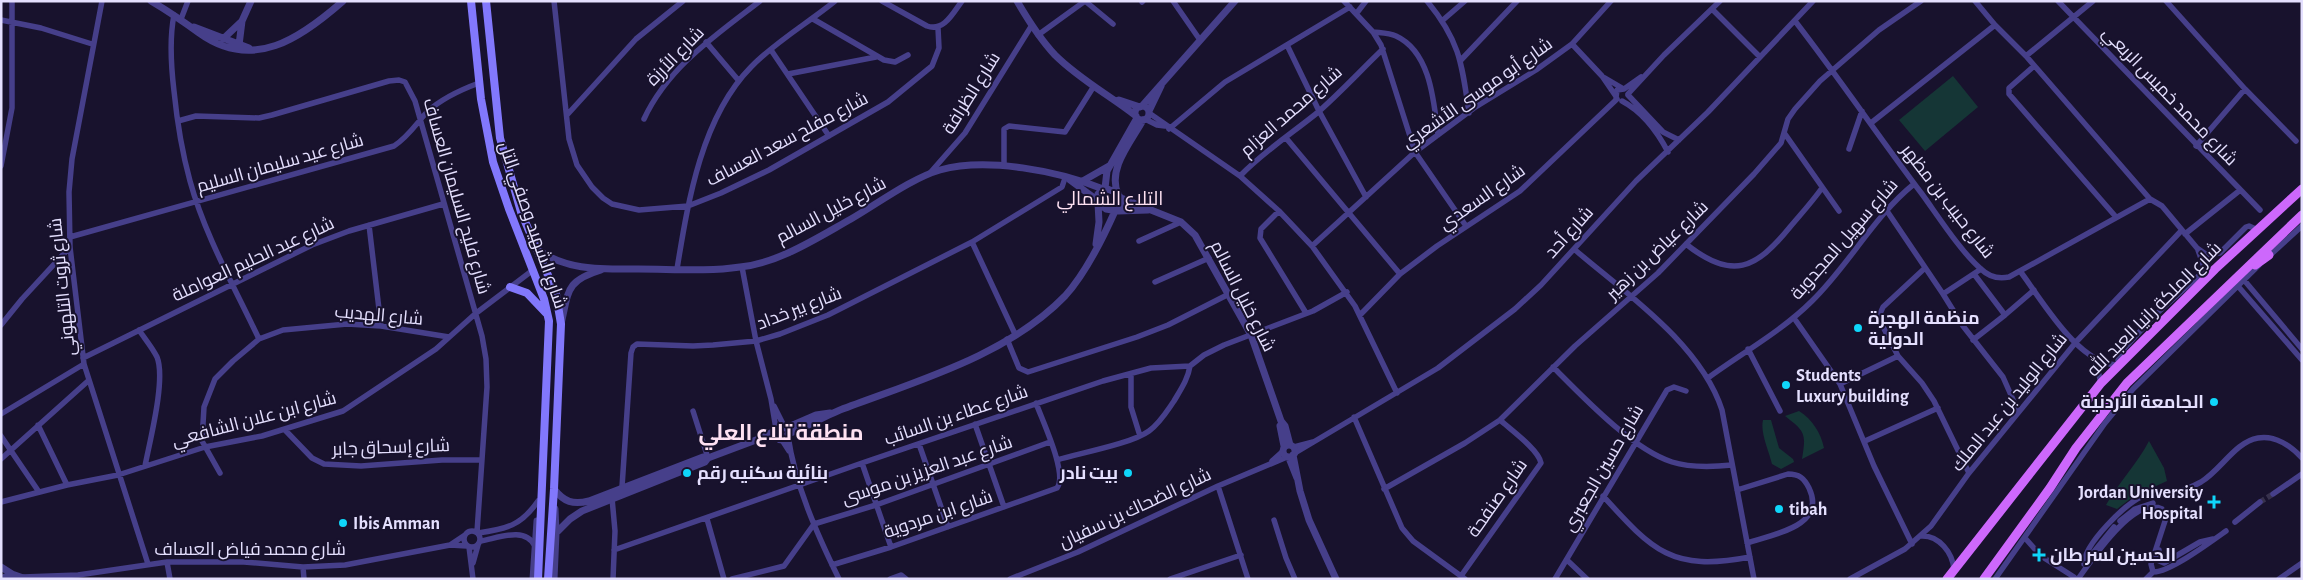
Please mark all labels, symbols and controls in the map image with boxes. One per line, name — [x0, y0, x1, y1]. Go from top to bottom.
street label: شارع الأرزة — [643, 23, 709, 91]
street label: شارع محمد خميس الربعي — [2096, 23, 2241, 172]
street label: شارع أبو موسى الأشعري — [1397, 33, 1558, 156]
street label: شارع الظرافة — [939, 49, 1006, 139]
street label: شارع محمد العزام — [1237, 62, 1347, 162]
street label: شارع مفلح سعد العساف — [703, 89, 872, 192]
street label: شارع فليح السليمان العساف — [417, 96, 494, 297]
street label: شارع عيد سليمان السليم — [195, 131, 366, 198]
street label: شارع الشهيد وصفي التل — [491, 139, 570, 313]
street label: شارع حبيب بن مظهر — [1895, 140, 1998, 263]
street label: شارع السعدي — [1436, 161, 1531, 237]
street label: شارع خليل السالم — [773, 174, 890, 249]
street label: شارع سهيل المجدوبة — [1787, 175, 1903, 305]
district label: التلاع الشمالي — [1057, 189, 1163, 213]
street label: شارع عياض بن زهير — [1602, 197, 1713, 306]
street label: شارع أحد — [1540, 201, 1599, 263]
street label: شارع عبد الحليم العواملة — [169, 214, 338, 307]
street label: شارع ثروت التلهوني — [46, 217, 83, 357]
street label: شارع الملكة رانيا العبد الله — [2081, 236, 2227, 382]
street label: شارع خليل السالم — [1205, 238, 1279, 356]
street label: شارع بير خداد — [754, 284, 845, 335]
street label: شارع الهديب — [334, 302, 424, 331]
place label: منظمة الهجرة الدولية — [1868, 310, 1980, 350]
marker: منظمة الهجرة الدولية — [1852, 322, 1864, 334]
street label: شارع الوليد بن عبد الملك — [1948, 330, 2072, 476]
place label: Students Luxury building — [1796, 367, 1910, 406]
marker: Students Luxury building — [1780, 379, 1792, 391]
street label: شارع عطاء بن السائب — [882, 382, 1031, 451]
street label: شارع ابن علان الشافعي — [170, 388, 340, 454]
place label: الجامعة الأردنية — [2081, 392, 2204, 412]
marker: الجامعة الأردنية — [2208, 396, 2220, 408]
street label: شارع حسين الجعبري — [1559, 402, 1651, 537]
district label: منطقة تلاع العلي — [699, 422, 863, 450]
street label: شارع عبد العزيز بن موسى — [839, 432, 1016, 510]
street label: شارع إسحاق جابر — [331, 436, 450, 461]
street label: شارع صنفحة — [1464, 456, 1533, 542]
place label: بنائية سكنيه رقم — [697, 463, 828, 485]
street label: شارع الضحاك بن سفيان — [1056, 465, 1215, 554]
place label: بيت نادر — [1059, 465, 1118, 483]
marker: بنائية سكنيه رقم — [681, 467, 693, 479]
marker: بيت نادر — [1122, 467, 1134, 479]
place label: Jordan University Hospital — [2078, 484, 2204, 523]
street label: شارع ابن مردوية — [881, 487, 996, 544]
marker: Jordan University Hospital — [2207, 495, 2221, 509]
place label: tibah — [1789, 501, 1827, 519]
marker: tibah — [1773, 503, 1785, 515]
place label: Ibis Amman — [353, 515, 440, 533]
marker: Ibis Amman — [337, 517, 349, 529]
street label: شارع محمد فياض العساف — [154, 540, 346, 561]
place label: الحسين لسر طان — [2050, 547, 2176, 566]
marker: الحسين لسر طان — [2032, 548, 2046, 562]

